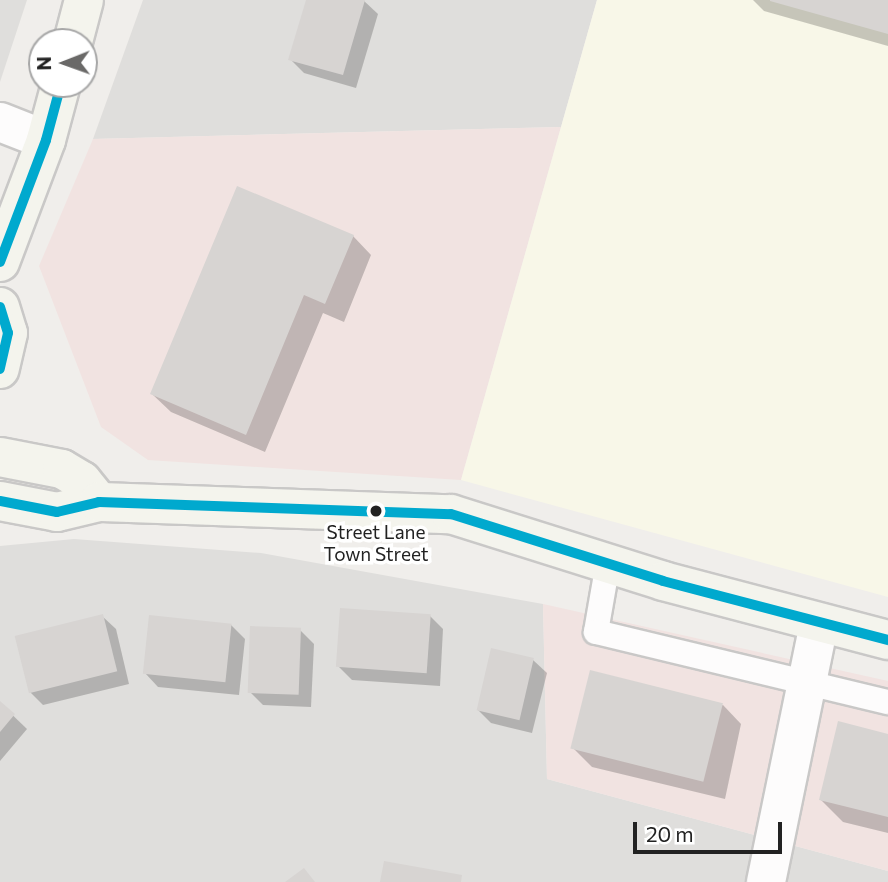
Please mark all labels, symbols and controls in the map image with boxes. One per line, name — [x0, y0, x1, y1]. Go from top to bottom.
north arrow — [28, 28, 98, 98]
text: N — [32, 56, 55, 71]
marker: Street Lane Town Street — [369, 504, 383, 518]
place label: Street Lane Town Street — [323, 521, 429, 565]
scale bar — [636, 808, 785, 852]
text: 20 m — [646, 821, 694, 846]

